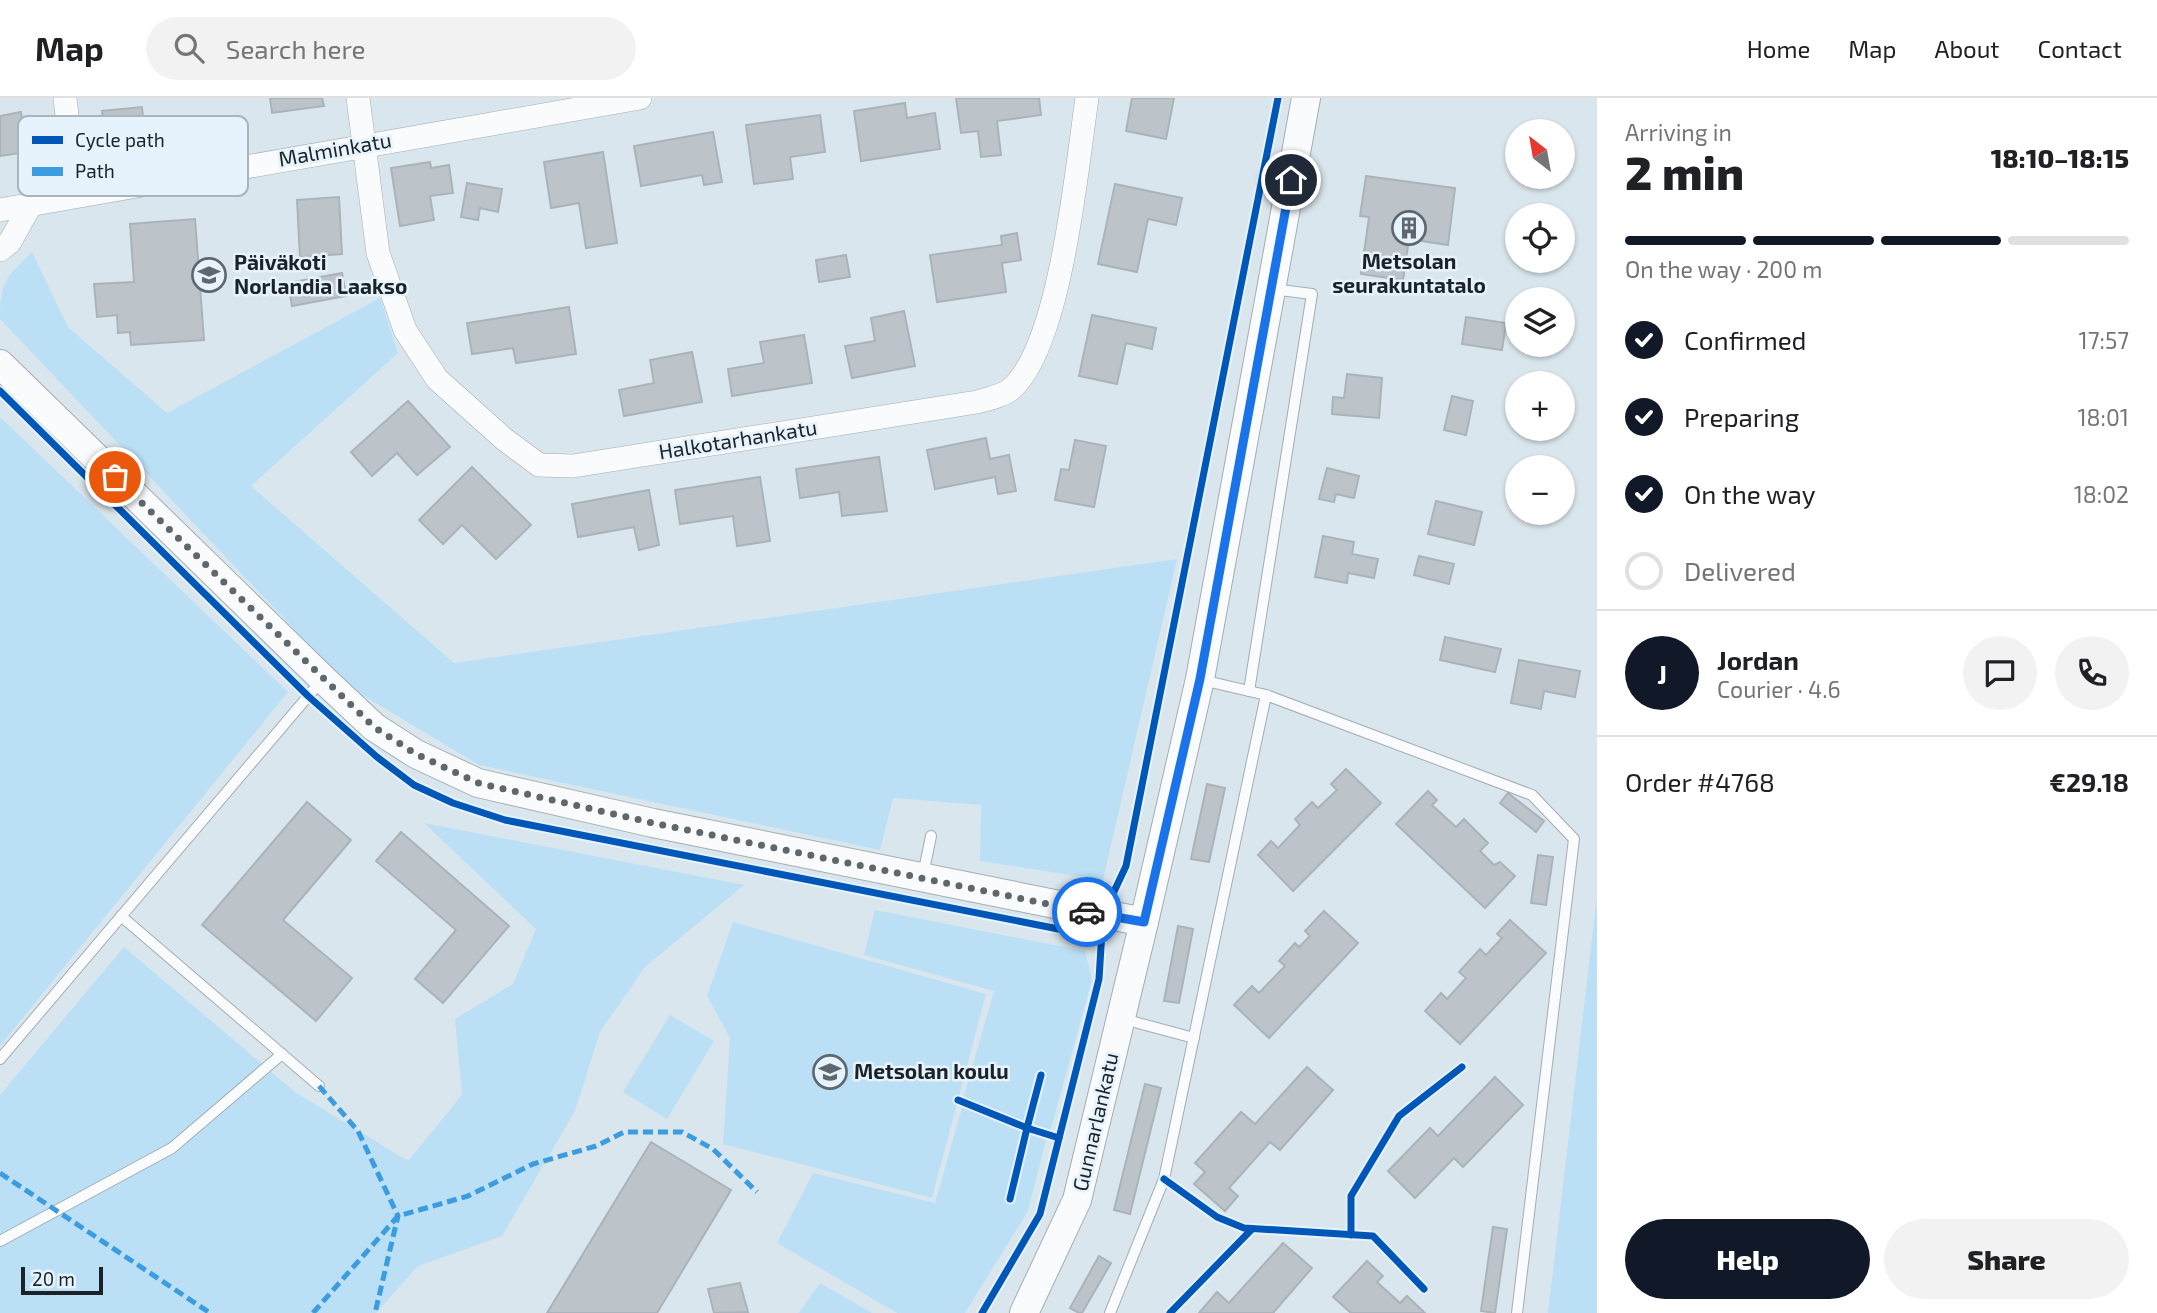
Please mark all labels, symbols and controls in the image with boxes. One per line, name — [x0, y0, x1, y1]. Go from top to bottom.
search box — [146, 17, 636, 80]
text: Map — [35, 28, 104, 68]
icon: search — [170, 29, 208, 67]
text: Search here — [226, 33, 365, 64]
text: Home — [1747, 34, 1810, 63]
text: Map — [1848, 34, 1896, 63]
text: About — [1934, 34, 2000, 63]
text: Contact — [2038, 34, 2122, 63]
legend — [18, 116, 248, 196]
text: Arriving in — [1625, 118, 1732, 146]
north arrow — [1505, 119, 1575, 189]
map controls — [1505, 119, 1575, 525]
street label: Malminkatu — [276, 126, 393, 171]
text: Cycle path — [75, 128, 165, 151]
text: 18:10–18:15 — [1991, 142, 2129, 173]
text: 2 min — [1625, 144, 1744, 199]
pin — [1261, 150, 1321, 210]
text: Path — [75, 159, 115, 182]
icon: home — [1272, 161, 1310, 199]
button: locate — [1505, 203, 1575, 273]
building icon: Metsolan seurakuntatalo — [1390, 209, 1428, 247]
place label: Metsolan seurakuntatalo — [1332, 248, 1486, 297]
place label: Päiväkoti Norlandia Laakso — [234, 249, 407, 298]
text: On the way · 200 m — [1625, 255, 1822, 283]
school or university icon: Päiväkoti Norlandia Laakso — [190, 256, 228, 294]
button: layers — [1505, 287, 1575, 357]
icon: check — [1625, 321, 1663, 359]
text: Confirmed — [1684, 324, 1807, 355]
text: 17:57 — [2079, 326, 2129, 354]
button: + — [1505, 371, 1575, 441]
icon: check — [1625, 398, 1663, 436]
text: Preparing — [1684, 401, 1799, 432]
text: 18:01 — [2077, 403, 2129, 431]
street label: Halkotarhankatu — [657, 414, 819, 463]
pin — [85, 447, 145, 507]
button: − — [1505, 455, 1575, 525]
icon: bag — [96, 458, 134, 496]
icon: check — [1625, 475, 1663, 513]
text: On the way — [1684, 478, 1815, 509]
text: 18:02 — [2074, 480, 2129, 508]
text: Delivered — [1684, 555, 1796, 586]
button: chat — [1963, 636, 2037, 710]
button: phone — [2055, 636, 2129, 710]
text: Jordan — [1717, 644, 1799, 675]
text: J — [1657, 658, 1667, 689]
text: Courier · 4.6 — [1717, 675, 1841, 703]
text: Order #4768 — [1625, 766, 1775, 797]
text: €29.18 — [2049, 766, 2129, 797]
courier — [1052, 877, 1122, 947]
icon: car — [1068, 893, 1106, 931]
street label: Gunnarlankatu — [1066, 1050, 1123, 1193]
school or university icon: Metsolan koulu — [811, 1053, 849, 1091]
place label: Metsolan koulu — [854, 1058, 1009, 1083]
button: Help — [1625, 1219, 1870, 1299]
button: Share — [1884, 1219, 2129, 1299]
scale bar — [21, 1264, 103, 1296]
text: 20 m — [32, 1267, 75, 1290]

